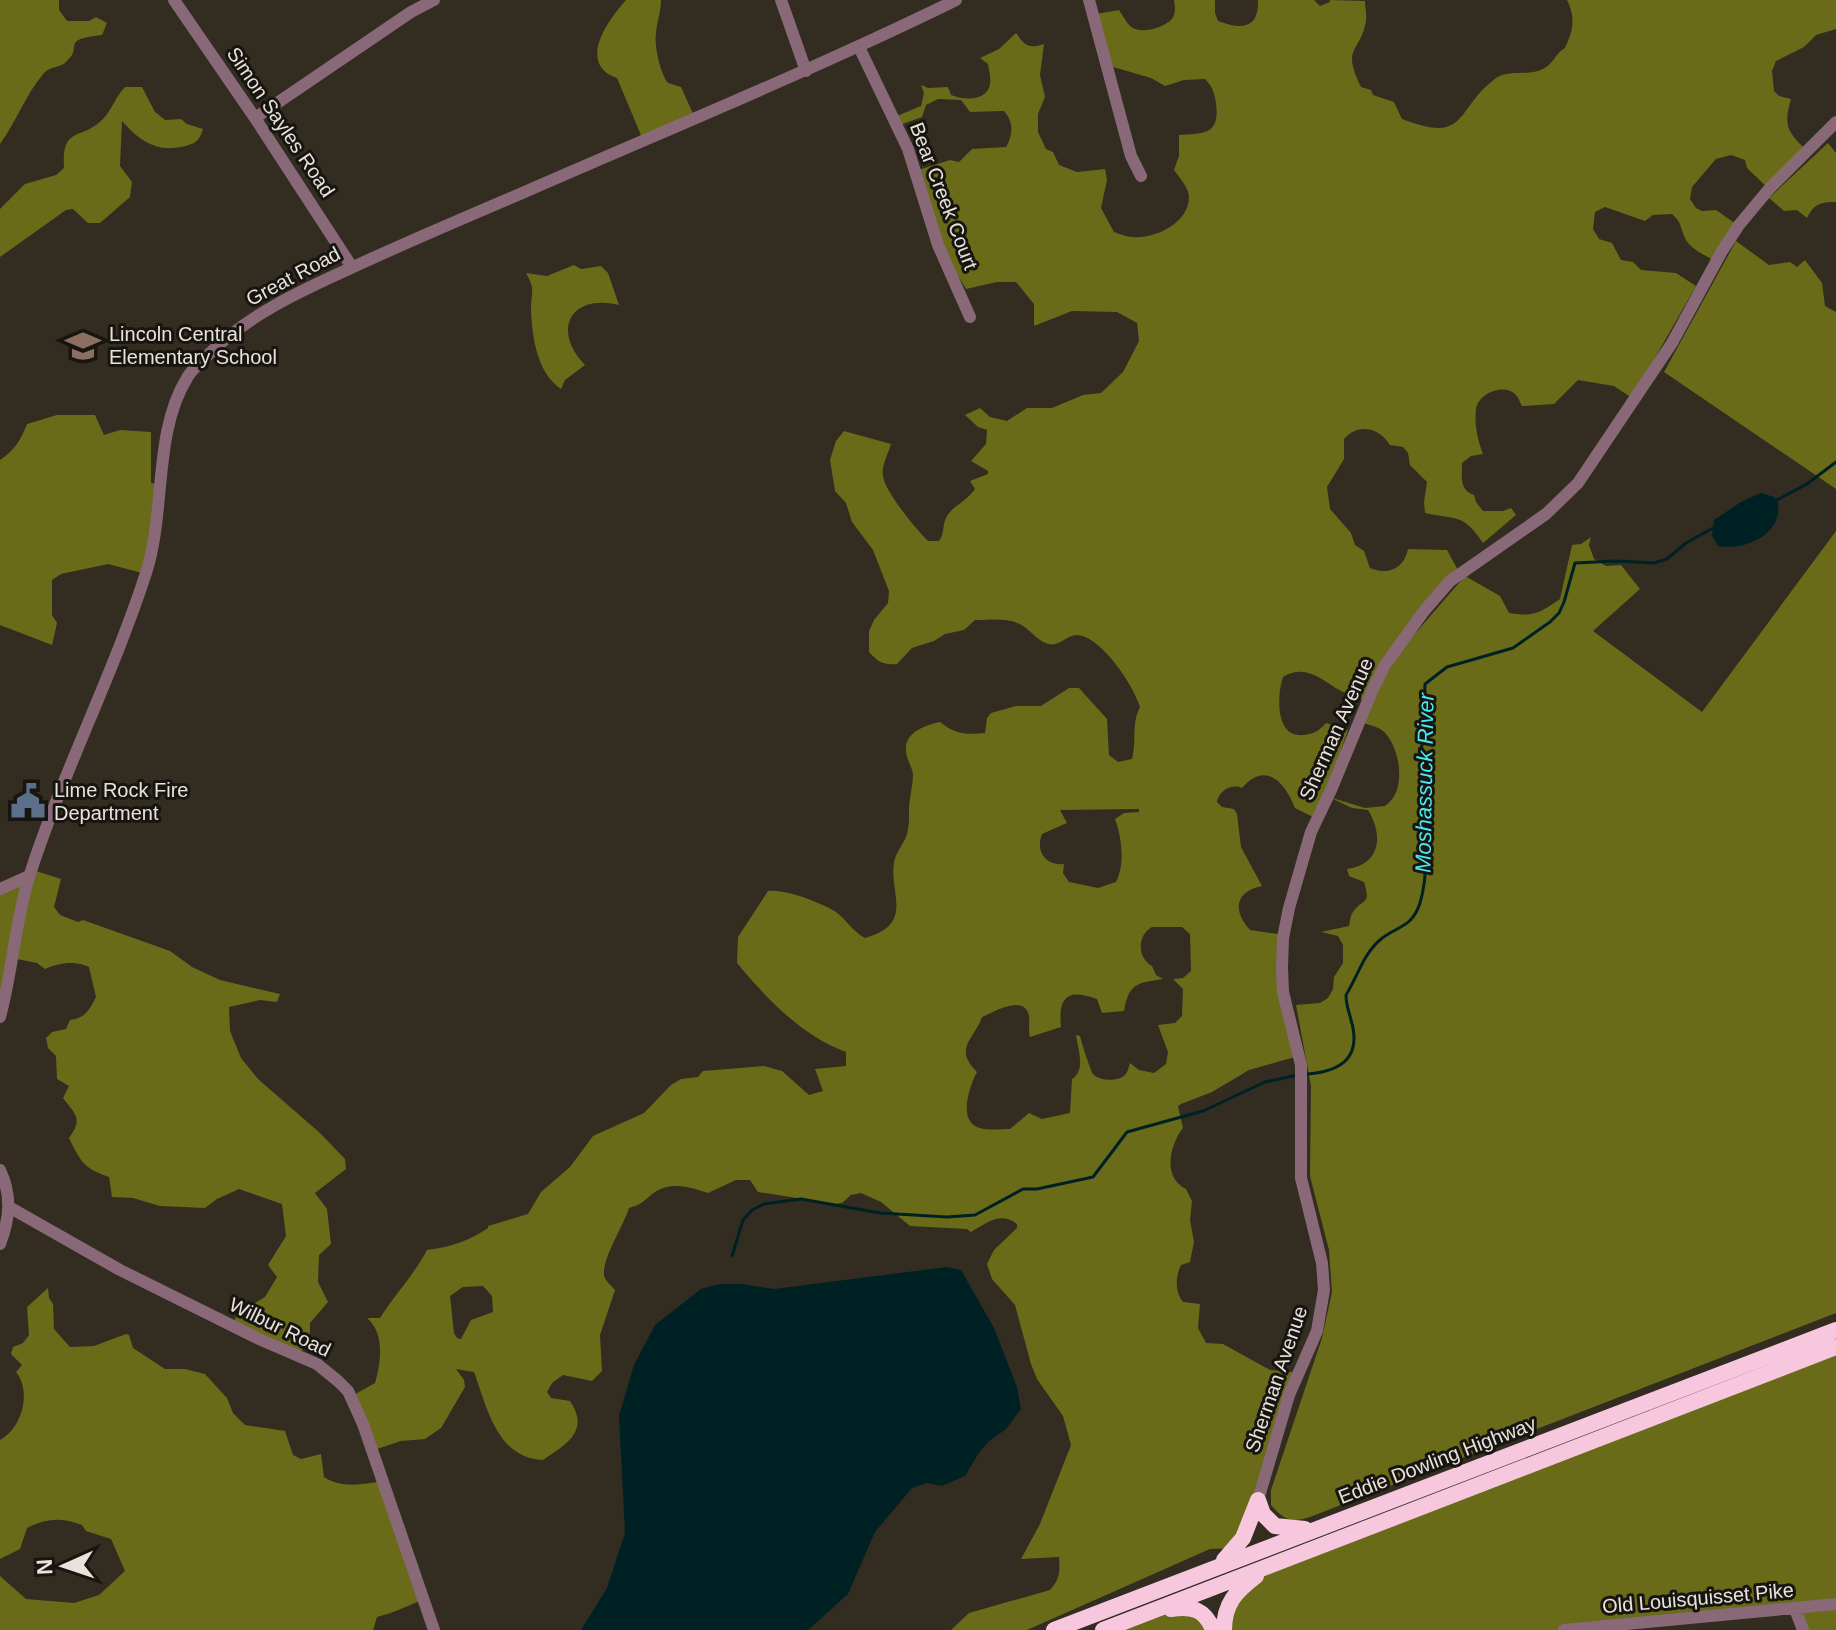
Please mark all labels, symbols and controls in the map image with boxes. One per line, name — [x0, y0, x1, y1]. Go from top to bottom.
street label: Simon Sayles Road — [223, 43, 339, 201]
street label: Bear Creek Court — [906, 119, 982, 273]
street label: Great Road — [242, 242, 344, 310]
place label: Lincoln Central Elementary School — [109, 323, 277, 368]
school or university icon: Lincoln Central Elementary School — [64, 327, 102, 365]
street label: Sherman Avenue — [1295, 655, 1377, 803]
water label: Moshassuck River — [1410, 691, 1439, 873]
place label: Lime Rock Fire Department — [54, 779, 188, 824]
public building icon: Lime Rock Fire Department — [9, 782, 47, 820]
street label: Wilbur Road — [226, 1293, 334, 1361]
street label: Sherman Avenue — [1241, 1303, 1311, 1455]
street label: Eddie Dowling Highway — [1335, 1412, 1539, 1508]
north arrow — [24, 1526, 104, 1606]
text: N — [32, 1558, 57, 1576]
street label: Old Louisquisset Pike — [1601, 1579, 1795, 1617]

